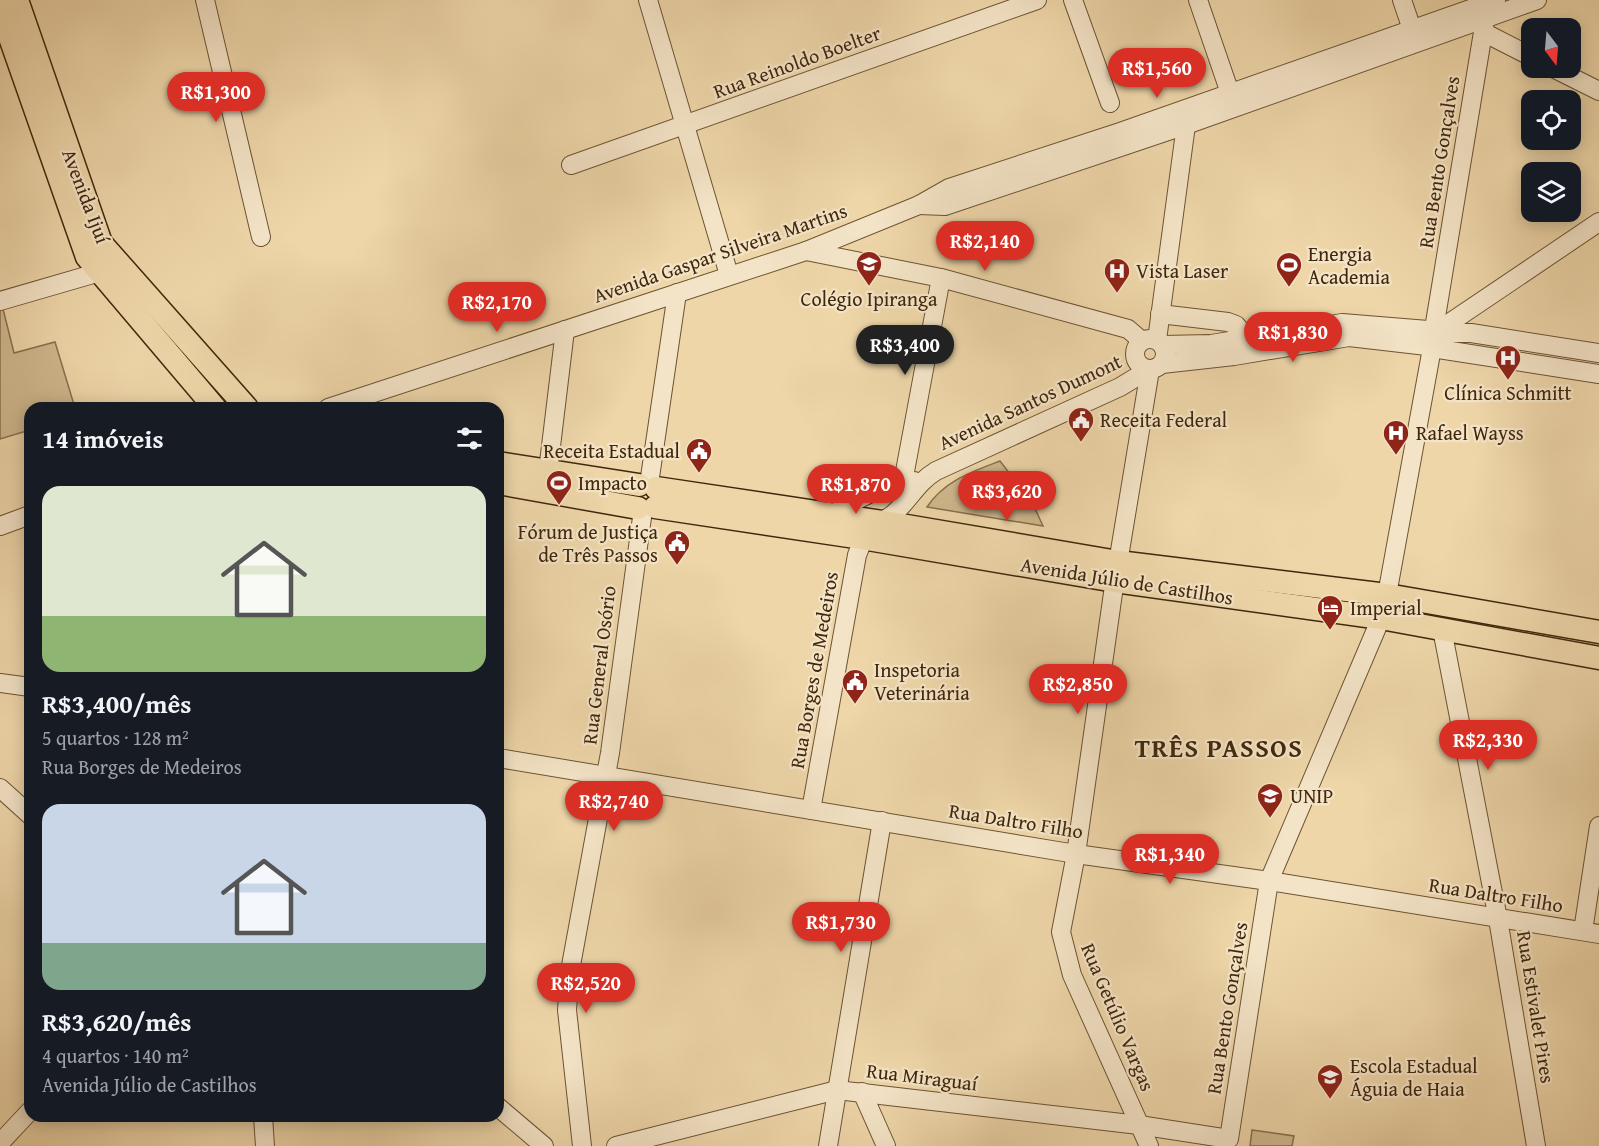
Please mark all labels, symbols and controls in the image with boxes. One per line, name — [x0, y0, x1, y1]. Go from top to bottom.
street label: Rua Reinoldo Boelter — [709, 18, 885, 105]
north arrow — [1521, 18, 1581, 78]
map controls — [1521, 18, 1581, 222]
pin: R$1,560 — [1102, 48, 1212, 99]
text: R$1,560 — [1122, 53, 1192, 82]
pin: R$1,300 — [161, 72, 271, 123]
street label: Rua Bento Gonçalves — [1411, 74, 1466, 250]
text: R$1,300 — [181, 77, 251, 106]
button: locate — [1521, 90, 1581, 150]
street label: Avenida Ijuí — [55, 144, 118, 248]
button: layers — [1521, 162, 1581, 222]
street label: Avenida Gaspar Silveira Martins — [589, 195, 851, 310]
pin: R$2,140 — [930, 221, 1040, 272]
text: R$2,140 — [950, 226, 1020, 255]
place label: Energia Academia — [1308, 239, 1390, 291]
school or university icon: Colégio Ipiranga — [854, 249, 884, 287]
sports icon: Energia Academia — [1274, 250, 1304, 288]
hospital icon: Vista Laser — [1102, 256, 1132, 294]
place label: Vista Laser — [1136, 256, 1228, 285]
pin: R$2,170 — [442, 282, 552, 333]
place label: Colégio Ipiranga — [801, 284, 938, 313]
text: R$2,170 — [462, 287, 532, 316]
pin: R$1,830 — [1238, 312, 1348, 363]
text: R$1,830 — [1258, 317, 1328, 346]
pin: R$3,400 — [850, 325, 960, 376]
text: R$3,400 — [870, 330, 940, 359]
hospital icon: Clínica Schmitt — [1493, 343, 1523, 381]
street label: Avenida Santos Dumont — [933, 346, 1126, 457]
place label: Clínica Schmitt — [1444, 378, 1572, 407]
public building icon: Receita Federal — [1066, 405, 1096, 443]
place label: Receita Federal — [1100, 405, 1228, 434]
hospital icon: Rafael Wayss — [1381, 418, 1411, 456]
place label: Rafael Wayss — [1416, 418, 1524, 447]
text: 14 imóveis — [42, 419, 164, 458]
icon: filters — [453, 422, 486, 455]
place label: Receita Estadual — [543, 436, 680, 465]
public building icon: Receita Estadual — [684, 436, 714, 474]
pin: R$1,870 — [801, 464, 911, 515]
sports icon: Impacto — [544, 468, 574, 506]
place label: Impacto — [578, 468, 647, 497]
text: R$1,870 — [821, 469, 891, 498]
pin: R$3,620 — [952, 471, 1062, 522]
text: R$3,620 — [972, 476, 1042, 505]
place label: Fórum de Justiça de Três Passos — [518, 517, 659, 569]
icon: home — [210, 525, 318, 633]
public building icon: Fórum de Justiça de Três Passos — [662, 528, 692, 566]
street label: Avenida Júlio de Castilhos — [1019, 549, 1235, 612]
street label: Rua Borges de Medeiros — [782, 569, 845, 771]
street label: Rua General Osório — [574, 584, 623, 746]
hotel icon: Imperial — [1315, 593, 1345, 631]
place label: Imperial — [1350, 593, 1422, 622]
place label: Inspetoria Veterinária — [874, 655, 970, 707]
pin: R$2,850 — [1023, 664, 1133, 715]
public building icon: Inspetoria Veterinária — [840, 667, 870, 705]
text: R$2,850 — [1043, 669, 1113, 698]
text: R$3,400/mês — [42, 684, 191, 723]
pin: R$2,330 — [1433, 720, 1543, 771]
text: 5 quartos · 128 m² — [42, 723, 189, 752]
text: R$2,330 — [1453, 725, 1523, 754]
district label: TRÊS PASSOS — [1135, 728, 1303, 767]
text: Rua Borges de Medeiros — [42, 752, 242, 781]
pin: R$2,740 — [559, 781, 669, 832]
school or university icon: UNIP — [1255, 781, 1285, 819]
place label: UNIP — [1290, 781, 1333, 810]
text: R$2,740 — [579, 786, 649, 815]
street label: Rua Daltro Filho — [947, 796, 1085, 845]
pin: R$1,340 — [1115, 834, 1225, 885]
text: R$1,340 — [1135, 839, 1205, 868]
icon: home — [210, 843, 318, 951]
street label: Rua Daltro Filho — [1427, 870, 1565, 919]
pin: R$1,730 — [786, 902, 896, 953]
text: R$1,730 — [806, 907, 876, 936]
street label: Rua Bento Gonçalves — [1199, 920, 1254, 1096]
street label: Rua Estivalet Pires — [1510, 929, 1563, 1085]
street label: Rua Getúlio Vargas — [1074, 938, 1163, 1095]
pin: R$2,520 — [531, 963, 641, 1014]
text: R$2,520 — [551, 968, 621, 997]
text: R$3,620/mês — [42, 1002, 191, 1041]
text: 4 quartos · 140 m² — [42, 1041, 189, 1070]
place label: Escola Estadual Águia de Haia — [1350, 1051, 1478, 1103]
street label: Rua Miraguaí — [865, 1055, 980, 1098]
school or university icon: Escola Estadual Águia de Haia — [1315, 1062, 1345, 1100]
text: Avenida Júlio de Castilhos — [42, 1070, 257, 1099]

